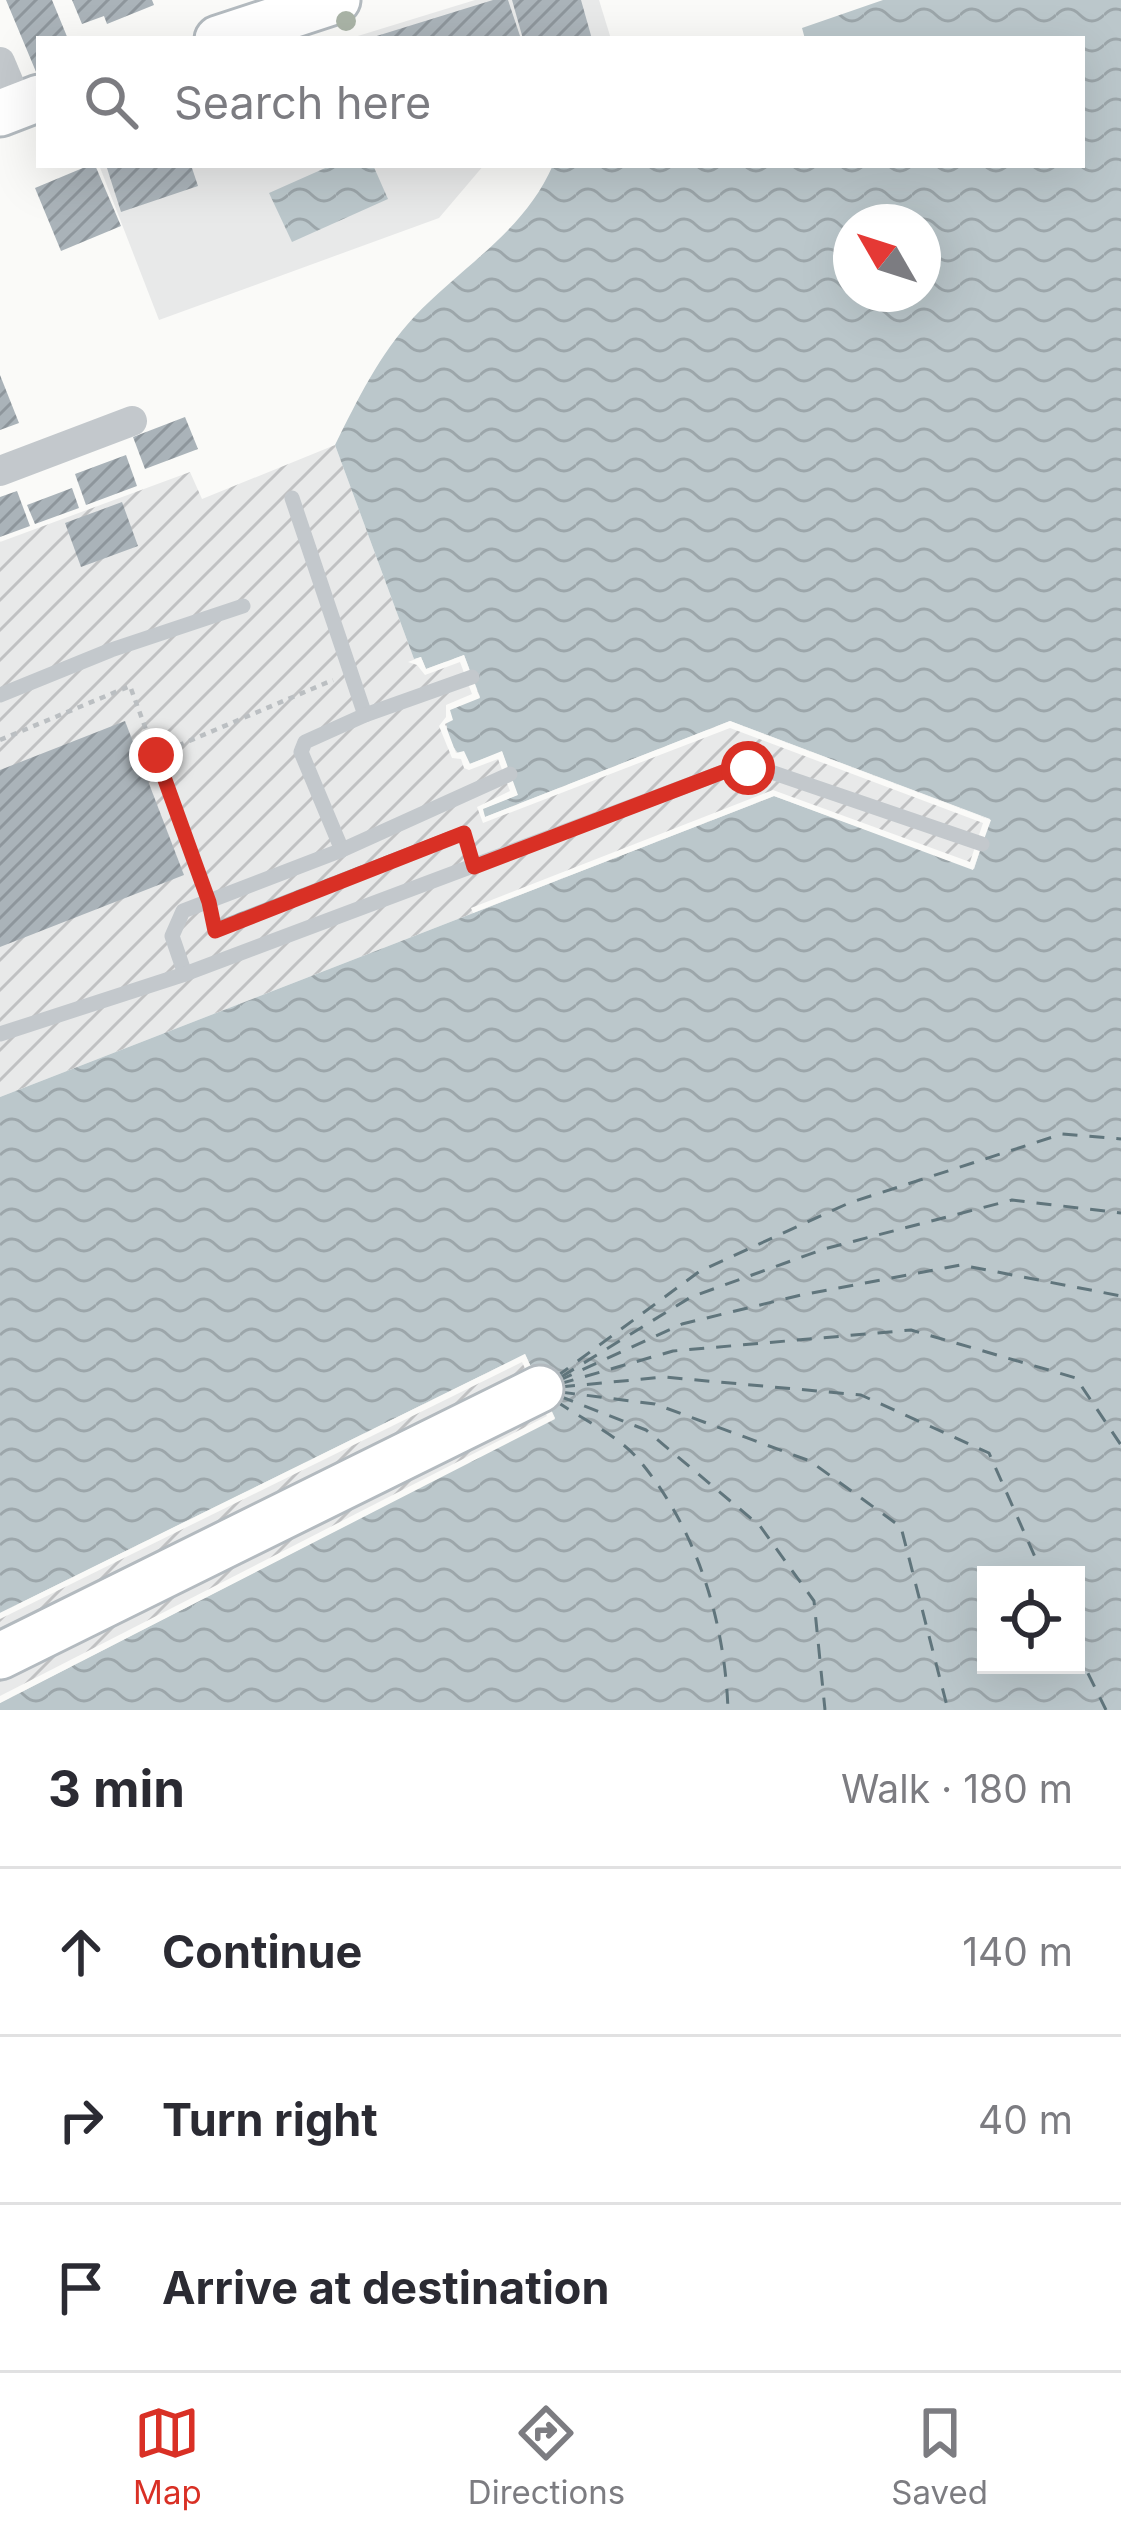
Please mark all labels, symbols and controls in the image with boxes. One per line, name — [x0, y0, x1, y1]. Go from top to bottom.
search box — [36, 36, 1085, 168]
icon: search — [78, 69, 144, 135]
text: Search here — [174, 75, 431, 130]
north arrow — [833, 204, 941, 312]
route end — [129, 728, 183, 782]
route start — [721, 741, 775, 795]
map controls — [977, 1566, 1085, 1674]
button: locate — [977, 1566, 1085, 1674]
text: 3 min — [48, 1758, 185, 1819]
text: Walk · 180 m — [841, 1765, 1073, 1812]
icon: ahead — [48, 1919, 114, 1985]
text: Continue — [162, 1924, 362, 1979]
text: 140 m — [962, 1928, 1073, 1975]
icon: right — [48, 2087, 114, 2153]
text: Turn right — [162, 2092, 378, 2147]
text: 40 m — [978, 2096, 1073, 2143]
icon: arrive — [48, 2255, 114, 2321]
text: Arrive at destination — [162, 2260, 609, 2315]
tab: Map — [133, 2400, 202, 2512]
tab: Directions — [468, 2400, 625, 2512]
tab: Saved — [891, 2400, 988, 2512]

